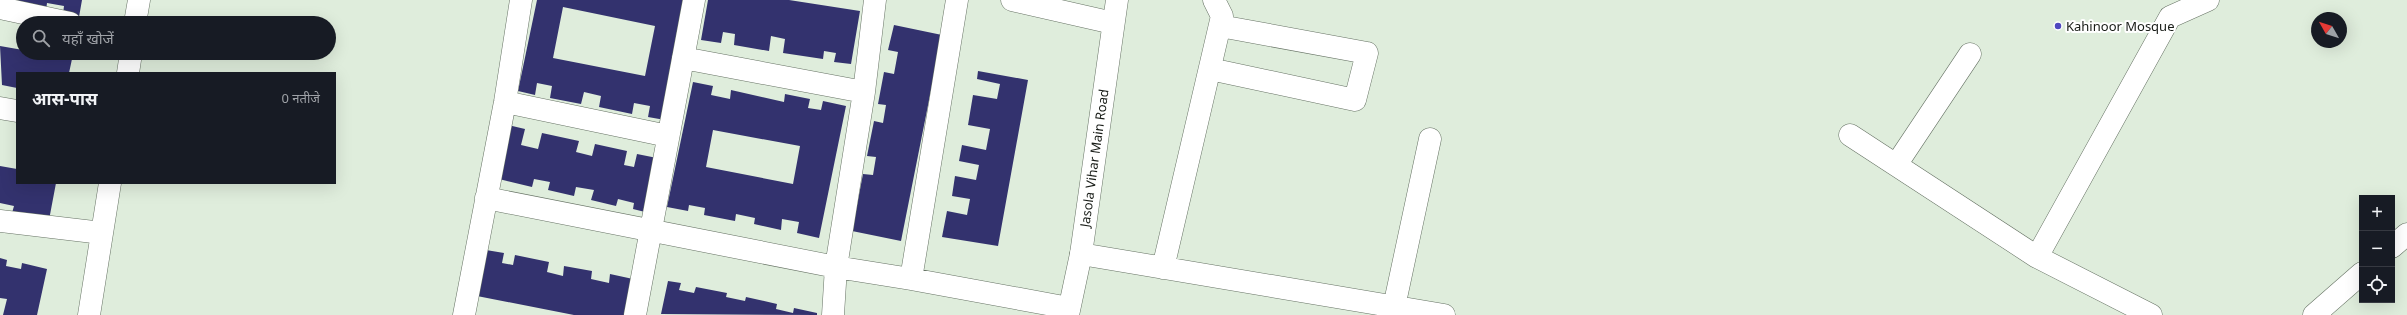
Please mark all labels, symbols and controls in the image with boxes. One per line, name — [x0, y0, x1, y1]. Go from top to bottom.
north arrow — [2311, 12, 2347, 48]
search box — [16, 16, 336, 60]
place label: Kahinoor Mosque — [2066, 17, 2175, 35]
marker: Kahinoor Mosque — [2053, 21, 2063, 31]
icon: search — [30, 27, 52, 49]
text: यहाँ खोजें — [62, 28, 114, 48]
text: आस-पास — [32, 87, 97, 110]
street label: Jasola Vihar Main Road — [1075, 88, 1113, 230]
text: 0 नतीजे — [282, 89, 320, 107]
map controls — [2359, 195, 2395, 303]
button: + — [2359, 195, 2395, 231]
button: − — [2359, 231, 2395, 267]
button: locate — [2359, 267, 2395, 303]

